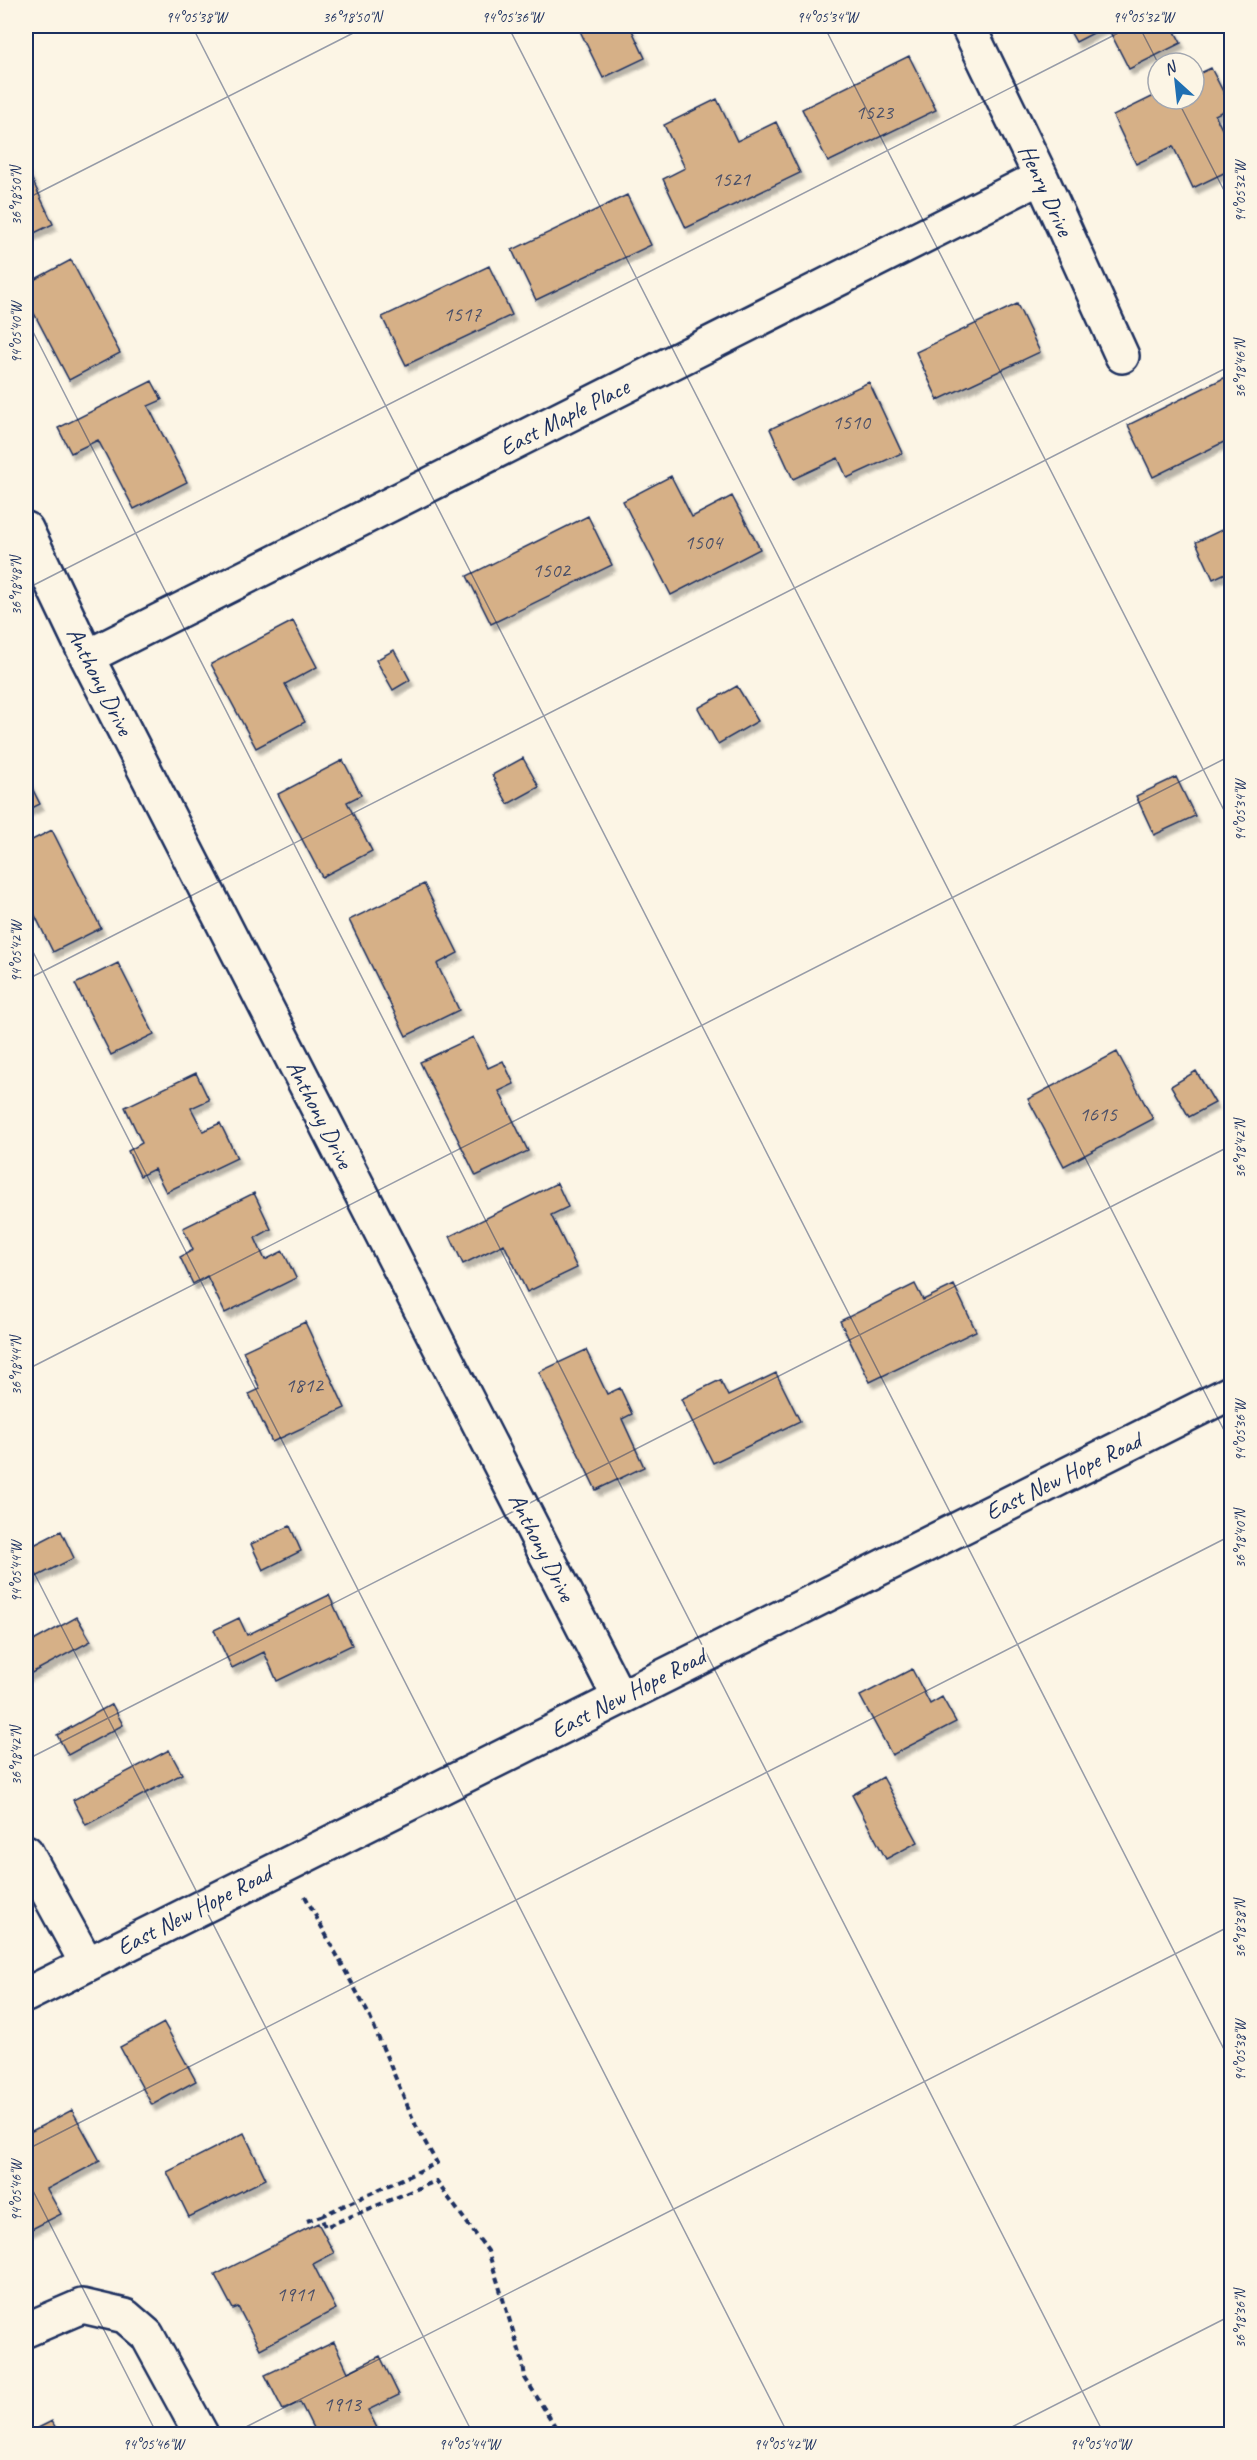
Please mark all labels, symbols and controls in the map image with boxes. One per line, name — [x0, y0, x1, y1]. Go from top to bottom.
text: 94°05'38"W — [166, 8, 230, 27]
text: 36°18'50"N — [322, 8, 385, 27]
text: 94°05'36"W — [482, 8, 546, 27]
text: 94°05'34"W — [797, 8, 861, 27]
text: 94°05'32"W — [1113, 8, 1177, 27]
north arrow — [1146, 51, 1206, 111]
text: N — [1161, 56, 1181, 80]
house number: 1523 — [855, 99, 894, 125]
street label: Henry Drive — [1012, 139, 1081, 243]
text: 94°05'32"W — [1231, 158, 1250, 222]
text: 36°18'50"N — [7, 163, 26, 226]
house number: 1521 — [712, 166, 751, 192]
text: 94°05'40"W — [7, 299, 26, 363]
house number: 1517 — [443, 301, 482, 327]
text: 36°18'46"N — [1231, 336, 1250, 399]
street label: East Maple Place — [494, 371, 636, 462]
house number: 1510 — [832, 409, 871, 435]
house number: 1504 — [684, 529, 724, 555]
text: 36°18'48"N — [7, 553, 26, 616]
house number: 1502 — [532, 557, 571, 583]
street label: Anthony Drive — [60, 622, 141, 742]
text: 94°05'34"W — [1231, 777, 1250, 841]
text: 94°05'42"W — [7, 918, 26, 982]
street label: Anthony Drive — [280, 1055, 361, 1175]
house number: 1615 — [1079, 1101, 1118, 1127]
text: 36°18'42"N — [1231, 1116, 1250, 1179]
text: 36°18'44"N — [7, 1333, 26, 1396]
house number: 1812 — [285, 1372, 324, 1398]
text: 94°05'36"W — [1231, 1397, 1250, 1461]
street label: East New Hope Road — [980, 1424, 1149, 1527]
street label: Anthony Drive — [502, 1488, 583, 1608]
text: 36°18'40"N — [1231, 1506, 1250, 1569]
text: 94°05'44"W — [7, 1538, 26, 1602]
street label: East New Hope Road — [546, 1640, 714, 1745]
text: 36°18'42"N — [7, 1723, 26, 1786]
street label: East New Hope Road — [112, 1857, 280, 1962]
text: 36°18'38"N — [1231, 1896, 1250, 1959]
text: 94°05'38"W — [1231, 2017, 1250, 2081]
text: 94°05'46"W — [7, 2157, 26, 2221]
house number: 1911 — [276, 2281, 315, 2307]
text: 36°18'36"N — [1231, 2286, 1250, 2349]
house number: 1913 — [323, 2391, 362, 2417]
text: 94°05'46"W — [123, 2435, 187, 2454]
text: 94°05'44"W — [439, 2435, 503, 2454]
text: 94°05'42"W — [754, 2435, 818, 2454]
text: 94°05'40"W — [1070, 2435, 1134, 2454]

